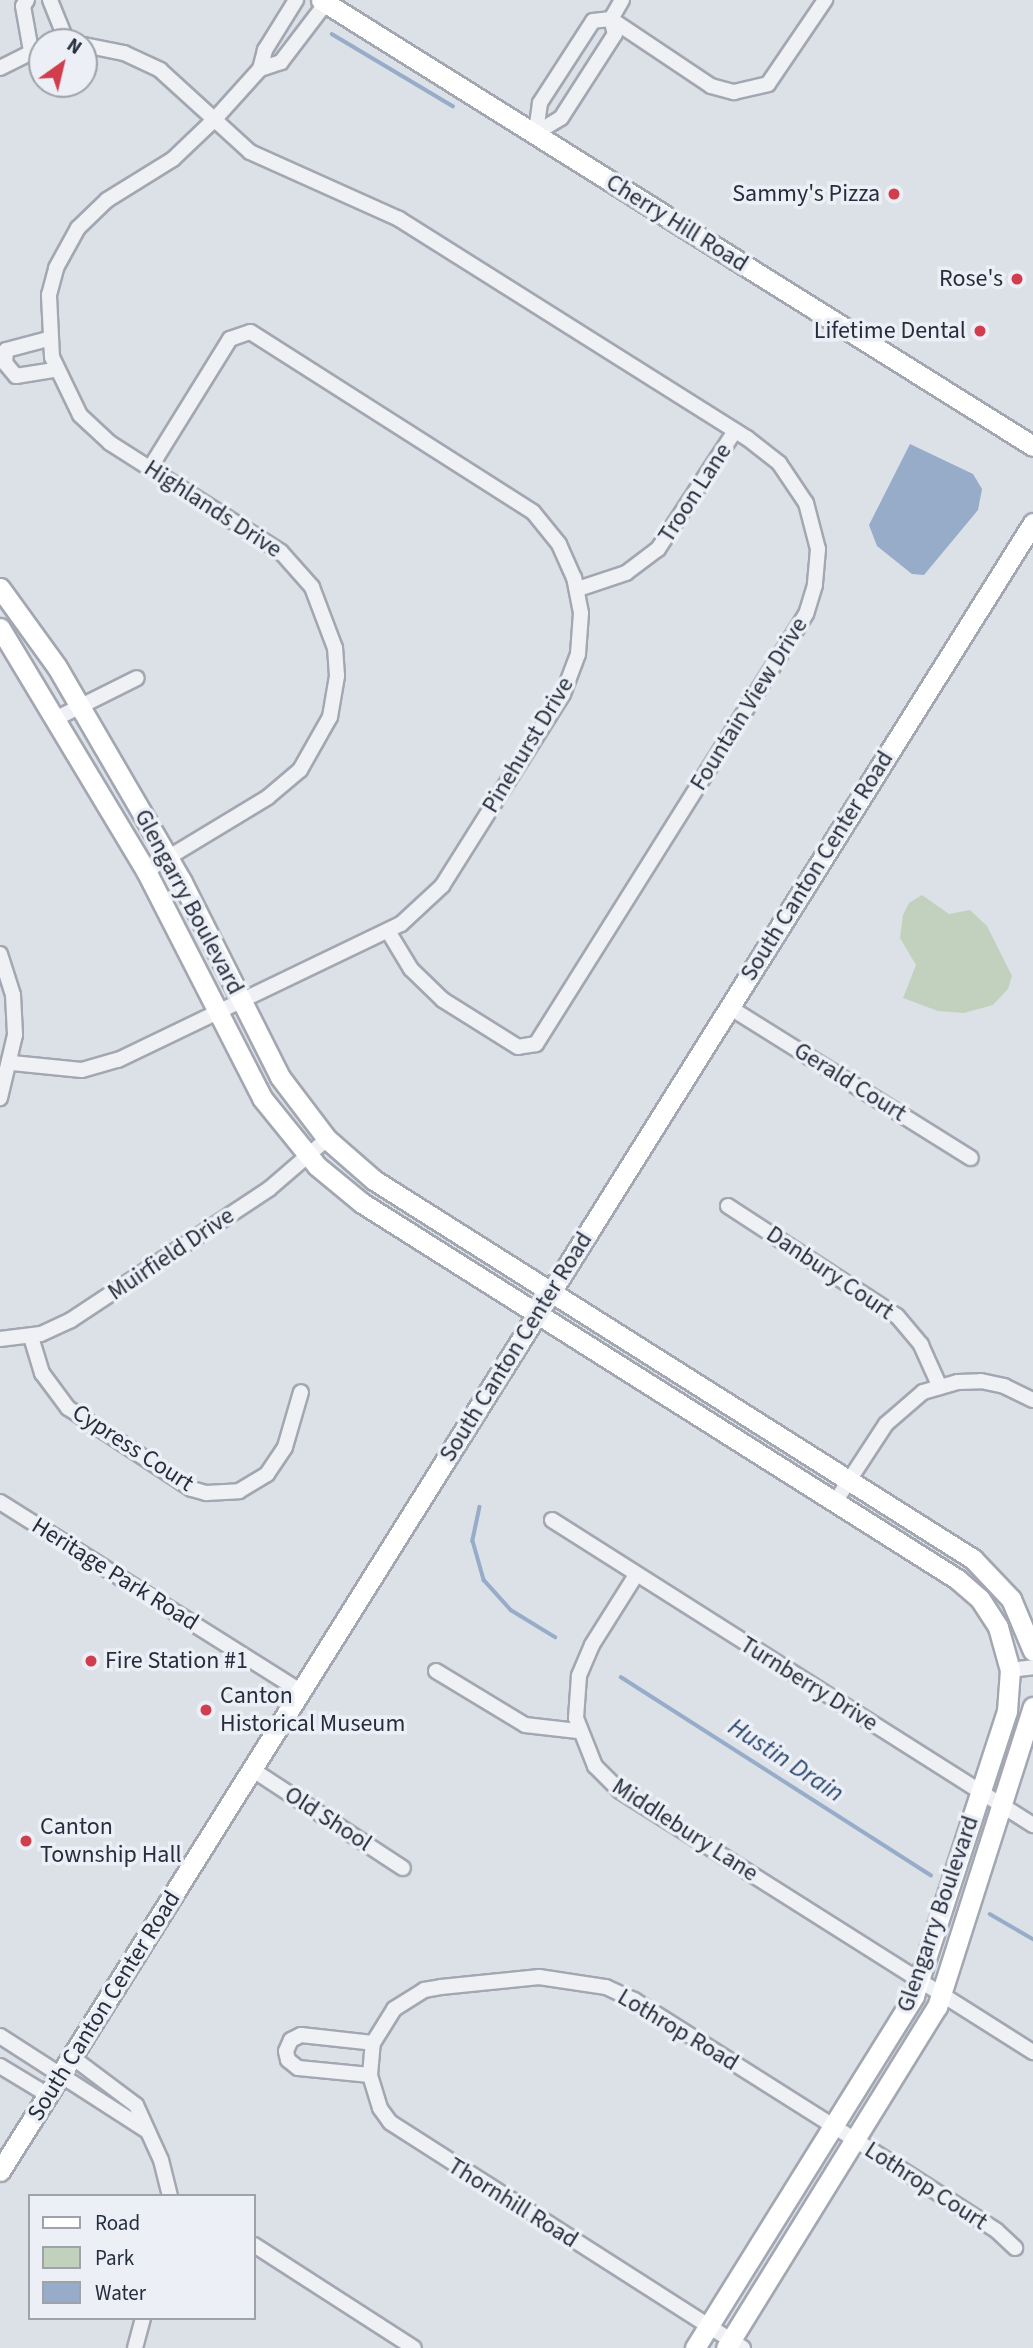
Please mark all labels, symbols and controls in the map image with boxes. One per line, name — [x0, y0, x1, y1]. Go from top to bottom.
north arrow — [28, 28, 98, 98]
text: N — [61, 32, 87, 62]
street label: Cherry Hill Road — [601, 168, 753, 278]
place label: Sammy's Pizza — [732, 180, 880, 208]
marker: Sammy's Pizza — [886, 186, 902, 202]
place label: Rose's — [939, 265, 1003, 293]
marker: Rose's — [1009, 271, 1025, 287]
place label: Lifetime Dental — [814, 317, 966, 345]
marker: Lifetime Dental — [972, 323, 988, 339]
street label: Troon Lane — [652, 438, 738, 548]
street label: Highlands Drive — [139, 454, 287, 564]
street label: Fountain View Drive — [684, 612, 814, 796]
street label: Pinehurst Drive — [476, 672, 580, 818]
street label: South Canton Center Road — [734, 746, 900, 986]
street label: Glengarry Boulevard — [128, 804, 250, 1000]
street label: Gerald Court — [789, 1036, 911, 1128]
street label: Muirfield Drive — [103, 1201, 239, 1307]
street label: Danbury Court — [761, 1220, 899, 1326]
street label: South Canton Center Road — [433, 1227, 599, 1467]
street label: Cypress Court — [67, 1398, 199, 1498]
street label: Heritage Park Road — [26, 1511, 204, 1637]
street label: Turnberry Drive — [735, 1630, 883, 1738]
place label: Fire Station #1 — [105, 1647, 248, 1675]
marker: Fire Station #1 — [83, 1653, 99, 1669]
place label: Canton Historical Museum — [220, 1682, 405, 1738]
marker: Canton Historical Museum — [198, 1702, 214, 1718]
water label: Hustin Drain — [722, 1711, 850, 1809]
street label: Middlebury Lane — [607, 1772, 763, 1888]
street label: Old Shool — [279, 1780, 377, 1858]
street label: Glengarry Boulevard — [891, 1812, 985, 2016]
place label: Canton Township Hall — [40, 1813, 182, 1869]
marker: Canton Township Hall — [18, 1833, 34, 1849]
street label: South Canton Center Road — [21, 1886, 187, 2126]
street label: Lothrop Road — [612, 1983, 744, 2077]
street label: Lothrop Court — [859, 2136, 993, 2236]
street label: Thornhill Road — [443, 2152, 583, 2254]
legend — [28, 2194, 256, 2320]
text: Road — [95, 2208, 140, 2238]
text: Park — [95, 2243, 134, 2273]
text: Water — [95, 2278, 146, 2308]

